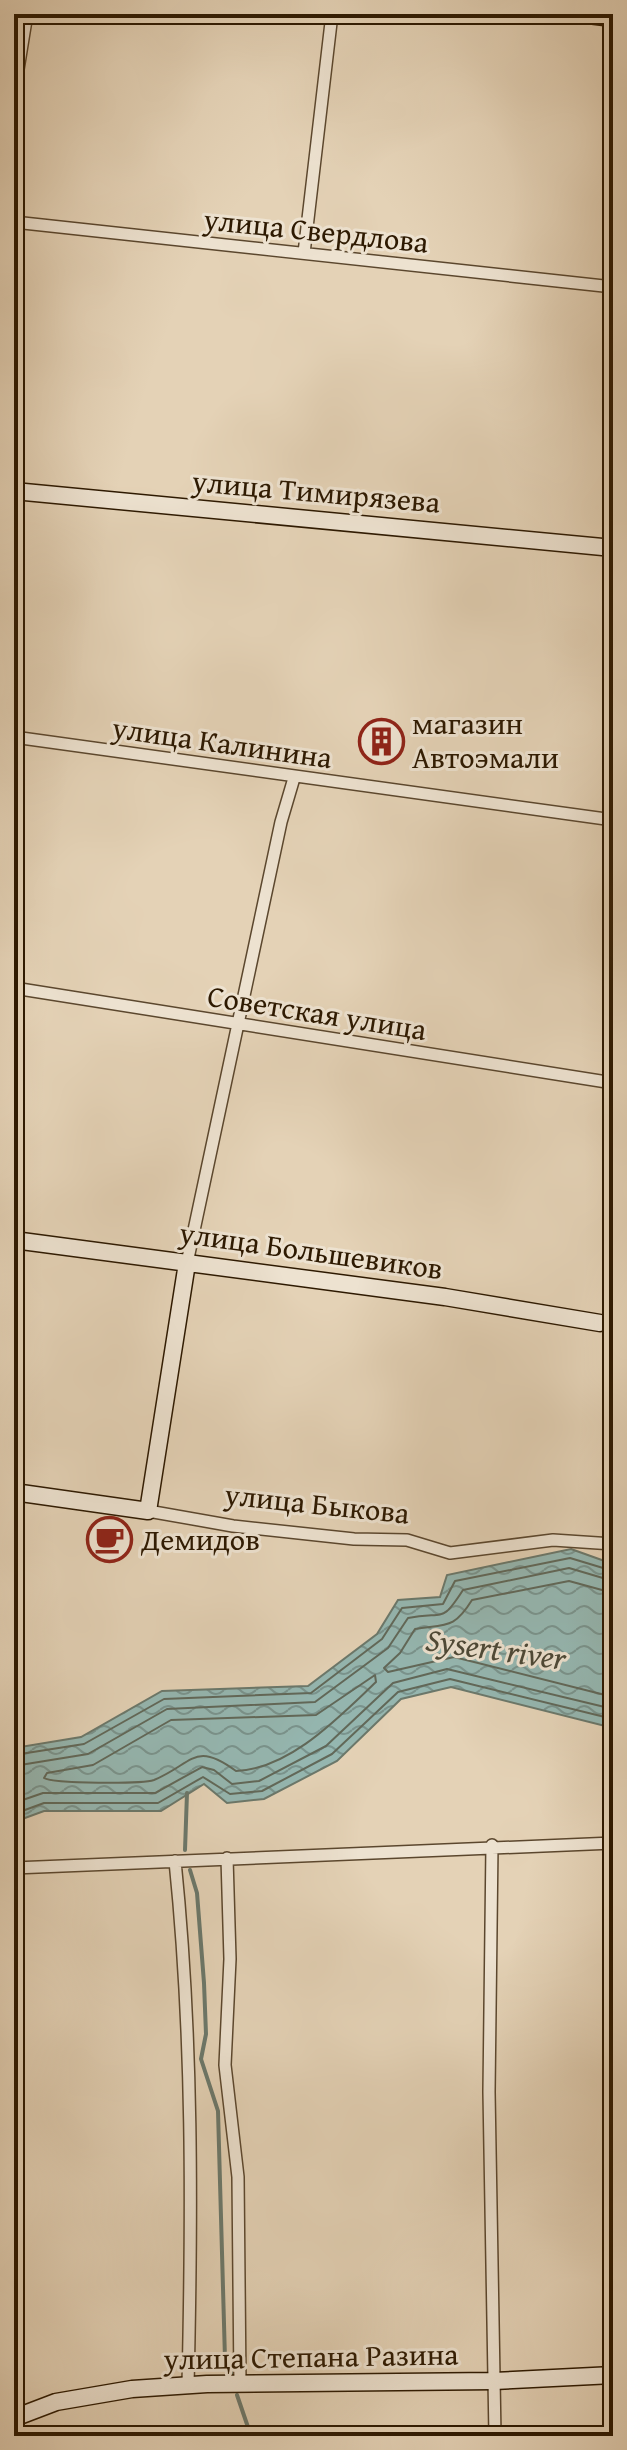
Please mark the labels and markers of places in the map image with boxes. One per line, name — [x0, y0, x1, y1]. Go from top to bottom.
place label: магазин Автоэмали — [412, 701, 559, 779]
building icon: магазин Автоэмали — [357, 717, 405, 765]
cafe icon: Демидов — [86, 1516, 134, 1564]
place label: Демидов — [140, 1517, 260, 1561]

